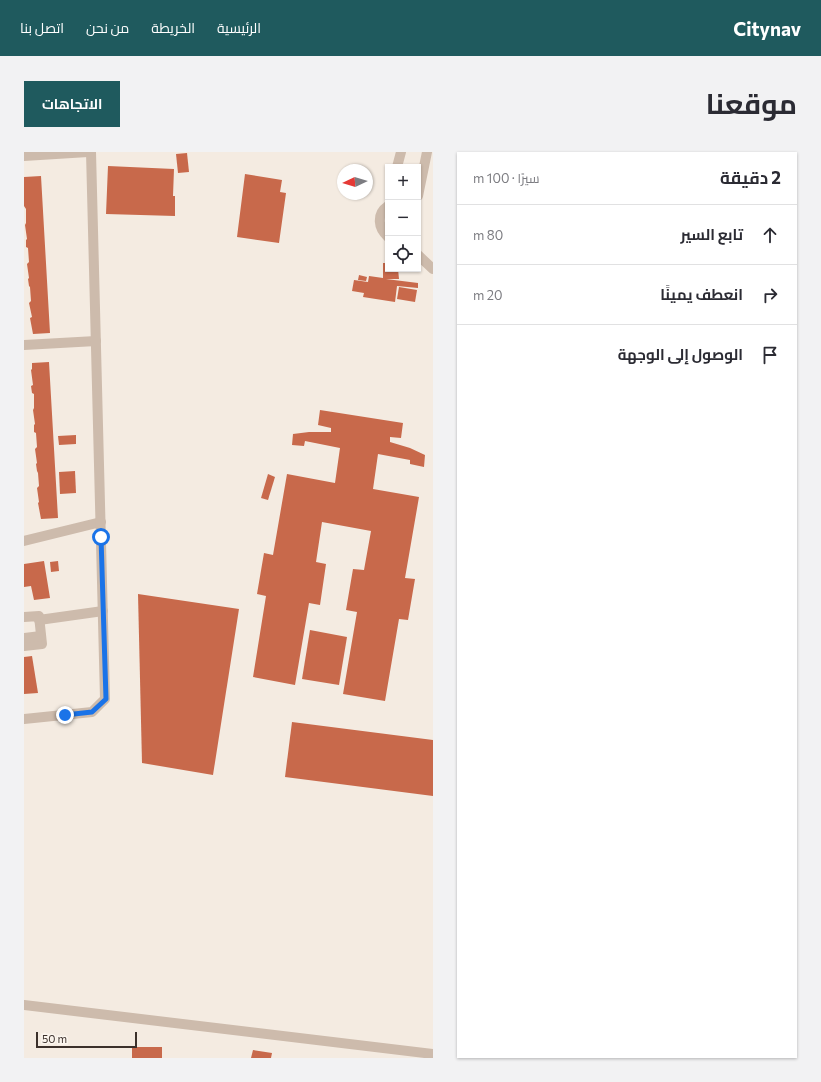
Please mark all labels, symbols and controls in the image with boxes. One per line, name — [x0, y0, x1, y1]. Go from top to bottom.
text: Citynav — [733, 17, 801, 40]
text: اتصل بنا — [20, 19, 64, 36]
text: من نحن — [86, 19, 129, 36]
text: الخريطة — [151, 19, 195, 36]
text: الرئيسية — [217, 19, 261, 36]
button: الاتجاهات — [24, 81, 120, 127]
text: موقعنا — [706, 86, 797, 120]
north arrow — [337, 164, 373, 200]
map controls — [385, 164, 421, 272]
button: + — [385, 164, 421, 200]
text: 2 دقيقة — [720, 167, 781, 188]
text: سيرًا · 100 m — [473, 170, 539, 186]
button: − — [385, 200, 421, 236]
icon: ahead — [759, 224, 781, 246]
text: تابع السير — [680, 225, 743, 243]
text: 80 m — [473, 227, 503, 243]
button: locate — [385, 236, 421, 272]
icon: right — [759, 284, 781, 306]
text: انعطف يمينًا — [660, 285, 743, 303]
text: 20 m — [473, 287, 503, 303]
icon: arrive — [759, 344, 781, 366]
text: الوصول إلى الوجهة — [618, 345, 743, 363]
route start — [92, 528, 110, 546]
route end — [56, 706, 74, 724]
scale bar — [36, 1030, 137, 1049]
text: 50 m — [42, 1032, 67, 1045]

